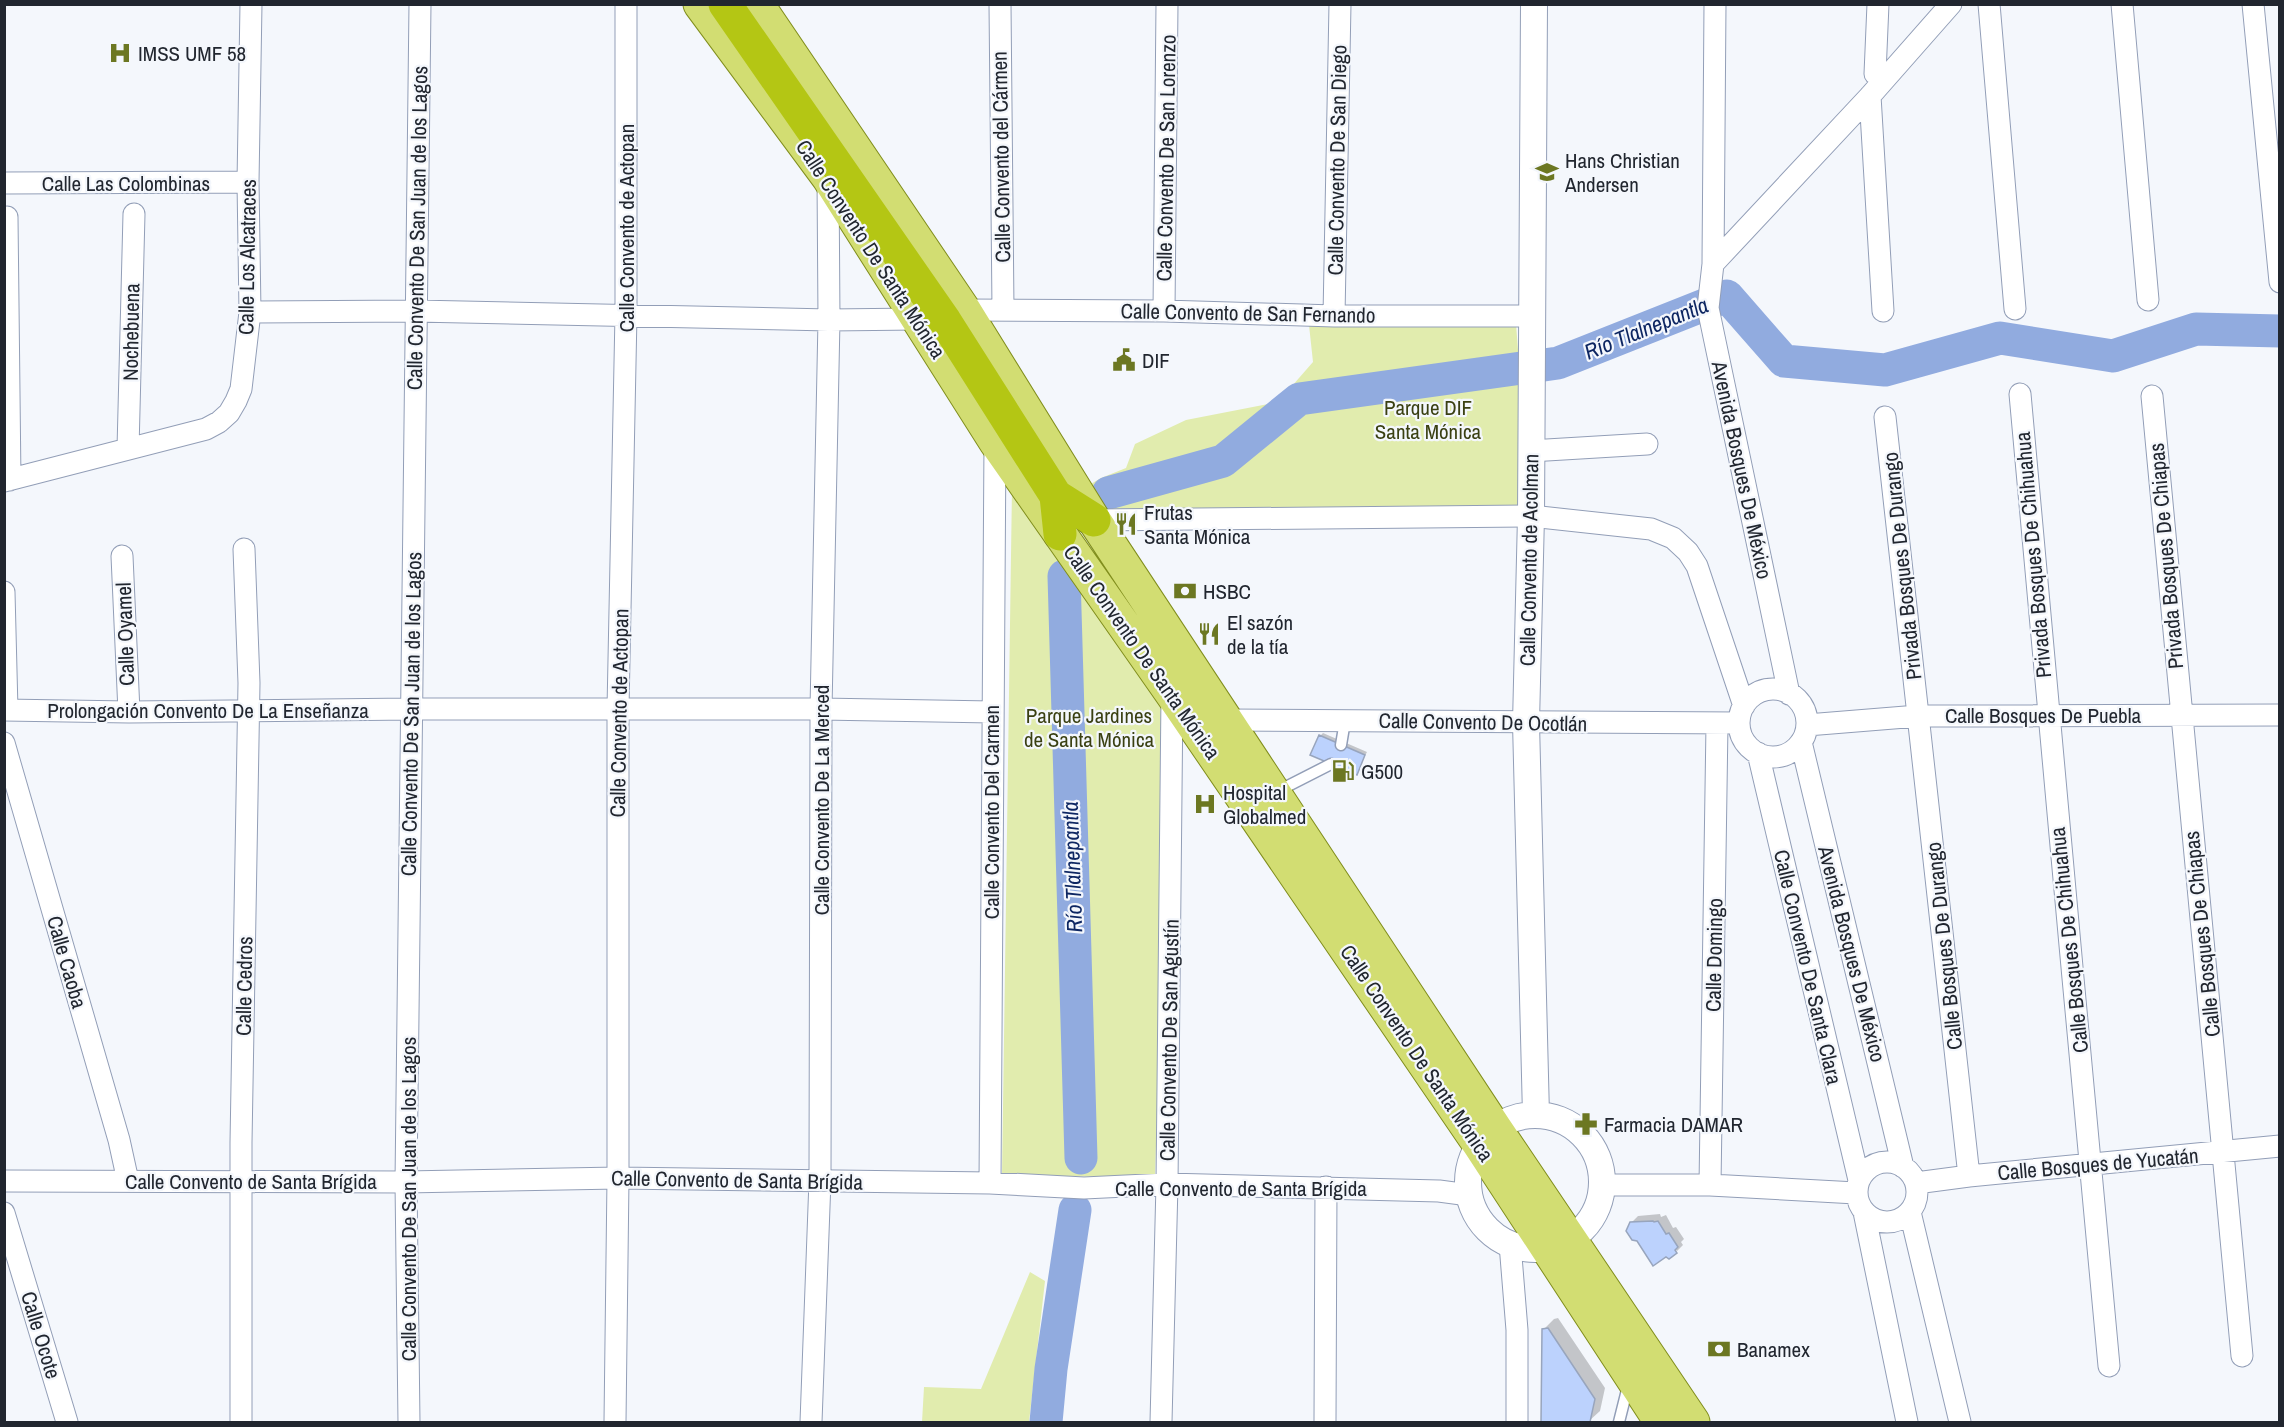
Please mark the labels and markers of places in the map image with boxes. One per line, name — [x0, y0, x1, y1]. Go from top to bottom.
place label: IMSS UMF 58 — [138, 39, 246, 68]
hospital icon: IMSS UMF 58 — [107, 40, 133, 66]
place label: Hans Christian Andersen — [1564, 146, 1680, 199]
school or university icon: Hans Christian Andersen — [1534, 159, 1560, 185]
place label: DIF — [1142, 346, 1170, 375]
public building icon: DIF — [1111, 347, 1137, 373]
place label: Frutas Santa Mónica — [1144, 498, 1251, 551]
restaurant icon: Frutas Santa Mónica — [1113, 511, 1139, 537]
place label: HSBC — [1203, 577, 1251, 606]
bank icon: HSBC — [1172, 578, 1198, 604]
place label: El sazón de la tía — [1227, 608, 1293, 661]
restaurant icon: El sazón de la tía — [1196, 621, 1222, 647]
place label: G500 — [1361, 757, 1403, 786]
fuel station icon: G500 — [1330, 758, 1356, 784]
place label: Hospital Globalmed — [1223, 778, 1306, 831]
hospital icon: Hospital Globalmed — [1192, 791, 1218, 817]
place label: Farmacia DAMAR — [1604, 1110, 1743, 1139]
pharmacy icon: Farmacia DAMAR — [1573, 1111, 1599, 1137]
place label: Banamex — [1737, 1335, 1810, 1364]
bank icon: Banamex — [1706, 1336, 1732, 1362]

